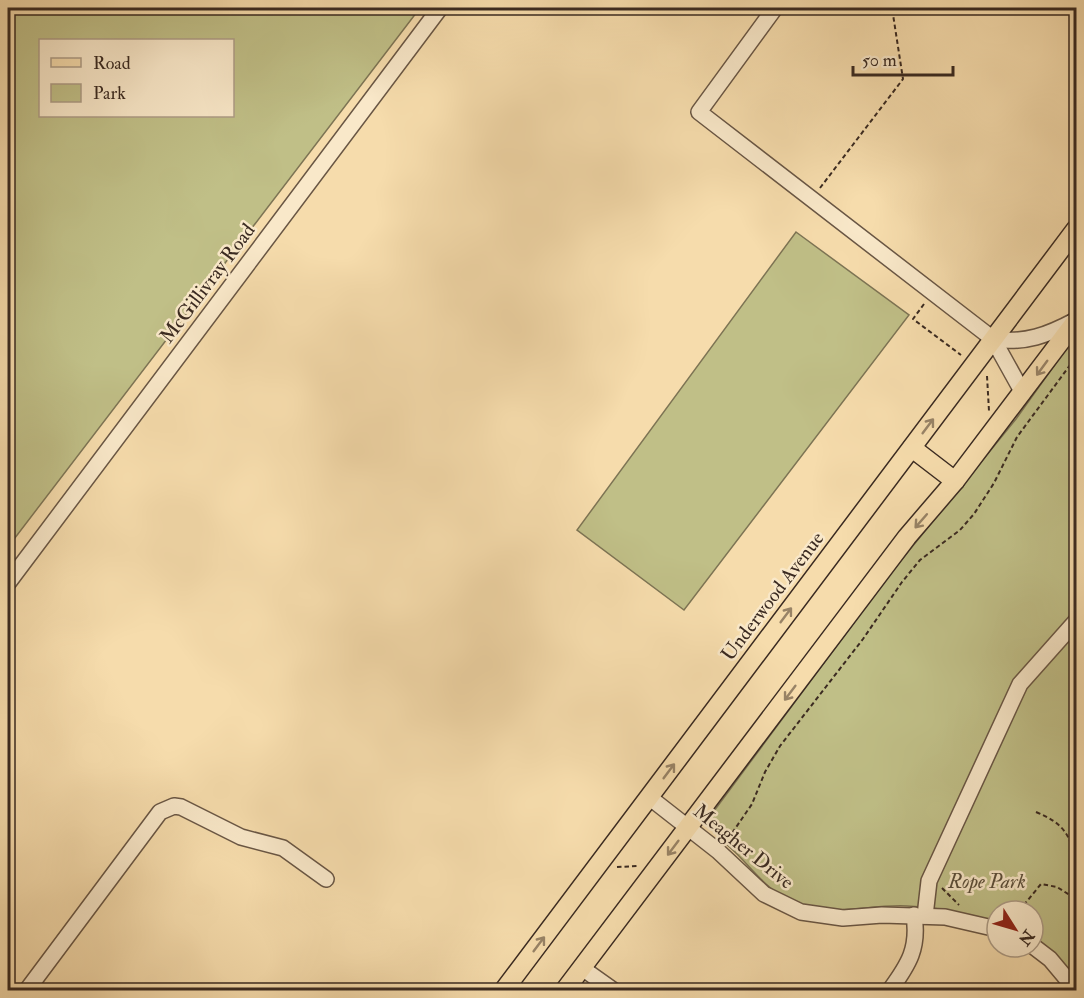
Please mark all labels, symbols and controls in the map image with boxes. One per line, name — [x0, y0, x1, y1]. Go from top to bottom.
legend — [39, 39, 234, 117]
scale bar — [853, 39, 954, 77]
text: 50 m — [862, 49, 897, 72]
text: Road — [93, 52, 131, 75]
text: Park — [93, 82, 126, 105]
street label: McGillivray Road — [154, 218, 261, 348]
one-way arrow — [1036, 360, 1049, 376]
one-way arrow — [922, 418, 935, 434]
one-way arrow — [914, 513, 928, 528]
street label: Underwood Avenue — [716, 527, 829, 666]
one-way arrow — [780, 608, 792, 624]
one-way arrow — [784, 684, 796, 700]
one-way arrow — [662, 763, 675, 779]
street label: Meagher Drive — [689, 798, 799, 894]
one-way arrow — [666, 840, 679, 856]
park label: Rope Park — [947, 869, 1026, 894]
north arrow — [985, 899, 1045, 959]
text: N — [1013, 925, 1039, 950]
one-way arrow — [533, 936, 545, 952]

